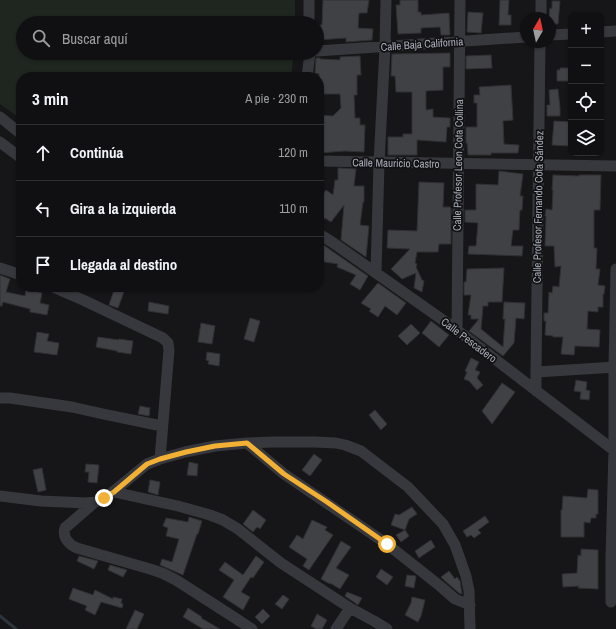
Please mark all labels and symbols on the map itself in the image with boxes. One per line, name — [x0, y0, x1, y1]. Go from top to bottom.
north arrow — [520, 12, 556, 48]
street label: Calle Baja California — [380, 34, 464, 54]
street label: Calle Profesor Leon Cota Collina — [450, 99, 466, 231]
street label: Calle Profesor Fernando Cota Sández — [530, 130, 546, 283]
street label: Calle Mauricio Castro — [352, 155, 440, 171]
street label: Calle Pescadero — [438, 314, 500, 366]
route end — [95, 489, 113, 507]
route start — [378, 535, 396, 553]

